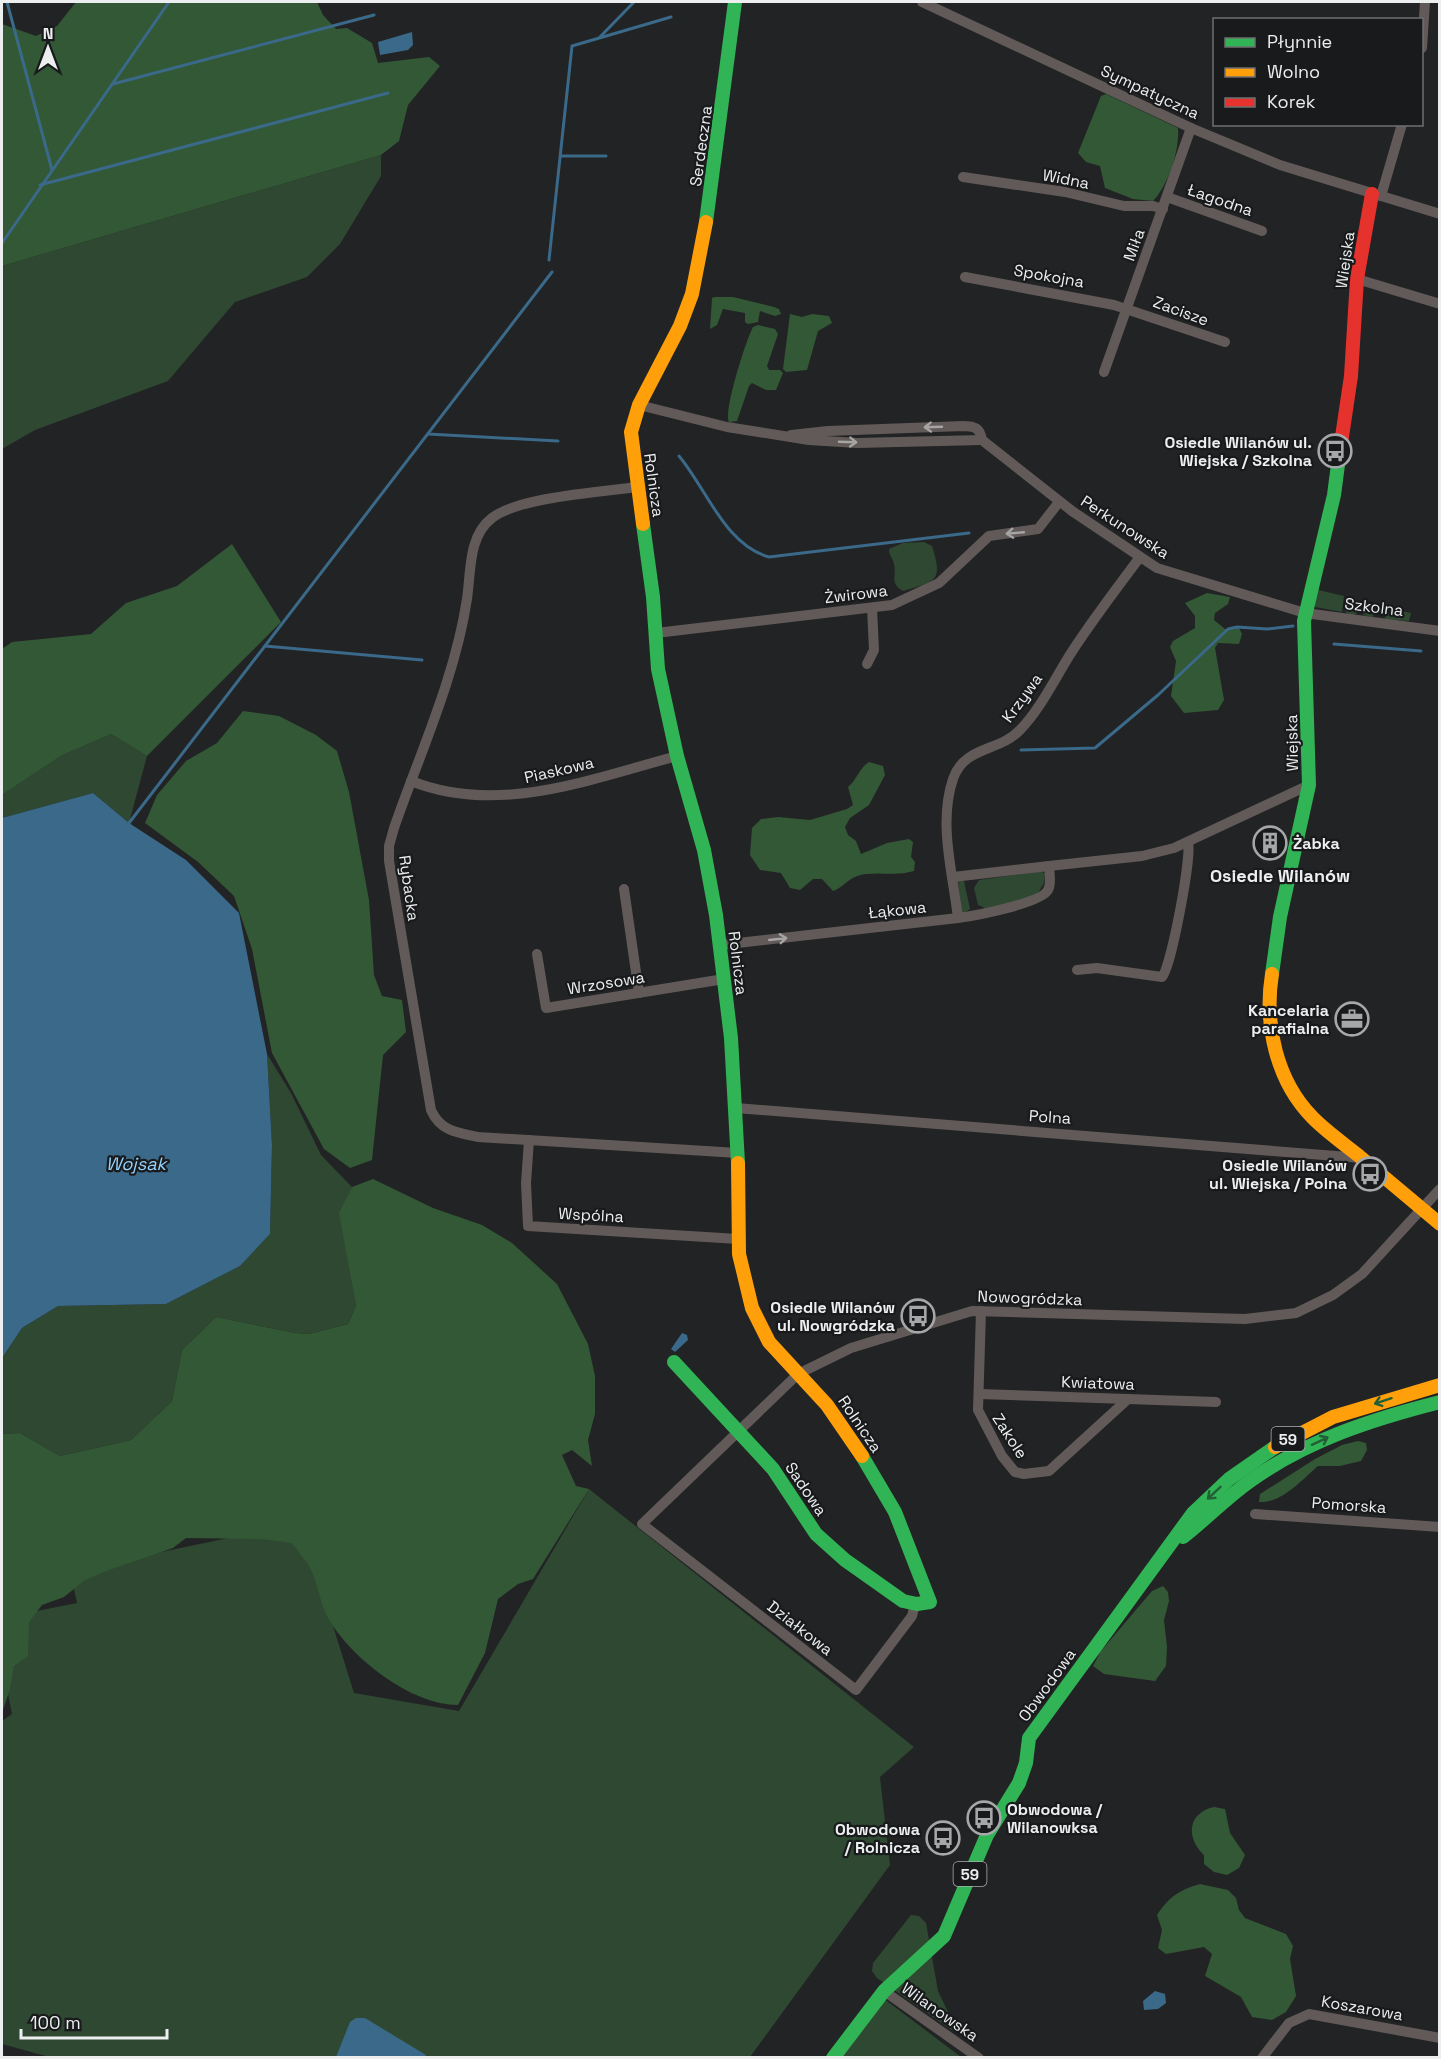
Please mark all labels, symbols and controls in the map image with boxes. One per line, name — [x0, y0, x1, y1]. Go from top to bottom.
north arrow — [18, 18, 78, 78]
legend — [1213, 18, 1423, 126]
text: N — [43, 23, 53, 44]
text: Płynnie — [1267, 30, 1332, 53]
street label: Sympatyczna — [1097, 60, 1203, 124]
text: Wolno — [1267, 60, 1320, 83]
text: Korek — [1267, 90, 1316, 113]
street label: Serdeczna — [685, 104, 717, 188]
street label: Widna — [1041, 164, 1091, 194]
street label: Łagodna — [1184, 179, 1256, 221]
street label: Miła — [1119, 226, 1149, 264]
street label: Wiejska — [1331, 230, 1359, 290]
street label: Spokojna — [1012, 259, 1086, 293]
street label: Zacisze — [1150, 291, 1212, 331]
one-way arrow — [923, 421, 943, 432]
place label: Osiedle Wilanów ul. Wiejska / Szkolna — [1164, 432, 1312, 471]
bus stop icon: Osiedle Wilanów ul. Wiejska / Szkolna — [1317, 433, 1353, 469]
one-way arrow — [838, 437, 858, 448]
street label: Rolnicza — [639, 452, 669, 518]
street label: Perkunowska — [1077, 491, 1173, 563]
one-way arrow — [1006, 528, 1026, 539]
street label: Żwirowa — [823, 580, 889, 608]
street label: Szkolna — [1343, 593, 1405, 621]
street label: Krzywa — [997, 669, 1047, 727]
street label: Wiejska — [1281, 714, 1303, 772]
street label: Piaskowa — [522, 752, 596, 788]
building icon: Żabka — [1252, 825, 1288, 861]
place label: Żabka — [1293, 833, 1340, 854]
street label: Rybacka — [394, 854, 424, 922]
district label: Osiedle Wilanów — [1210, 864, 1350, 887]
street label: Łąkowa — [867, 896, 927, 924]
street label: Rolnicza — [724, 930, 752, 996]
one-way arrow — [768, 933, 787, 944]
street label: Wrzosowa — [566, 967, 646, 999]
place label: Kancelaria parafialna — [1248, 1000, 1329, 1039]
office icon: Kancelaria parafialna — [1334, 1001, 1370, 1037]
street label: Polna — [1028, 1105, 1072, 1129]
water label: Wojsak — [106, 1152, 169, 1175]
place label: Osiedle Wilanów ul. Wiejska / Polna — [1209, 1155, 1347, 1194]
bus stop icon: Osiedle Wilanów ul. Wiejska / Polna — [1352, 1156, 1388, 1192]
street label: Wspólna — [558, 1203, 624, 1227]
street label: Nowogródzka — [977, 1286, 1083, 1310]
place label: Osiedle Wilanów ul. Nowgródzka — [770, 1297, 895, 1336]
bus stop icon: Osiedle Wilanów ul. Nowgródzka — [900, 1298, 936, 1334]
street label: Kwiatowa — [1061, 1371, 1135, 1395]
street label: Rolnicza — [833, 1391, 887, 1457]
one-way arrow — [1374, 1396, 1393, 1407]
street label: Zakole — [988, 1409, 1032, 1463]
road number: 59 — [1272, 1427, 1304, 1451]
one-way arrow — [1310, 1435, 1328, 1446]
street label: Sadowa — [780, 1458, 832, 1520]
one-way arrow — [1207, 1486, 1222, 1500]
street label: Pomorska — [1311, 1492, 1387, 1518]
street label: Działkowa — [763, 1596, 837, 1660]
street label: Obwodowa — [1013, 1644, 1081, 1726]
place label: Obwodowa / Wilanowksa — [1007, 1799, 1103, 1838]
bus stop icon: Obwodowa / Wilanowksa — [966, 1800, 1002, 1836]
place label: Obwodowa / Rolnicza — [835, 1819, 920, 1858]
bus stop icon: Obwodowa / Rolnicza — [925, 1820, 961, 1856]
road number: 59 — [954, 1862, 986, 1886]
street label: Wilanowska — [897, 1978, 983, 2046]
street label: Koszarowa — [1319, 1990, 1405, 2026]
scale bar — [21, 2002, 166, 2040]
text: 100 m — [30, 2011, 81, 2034]

